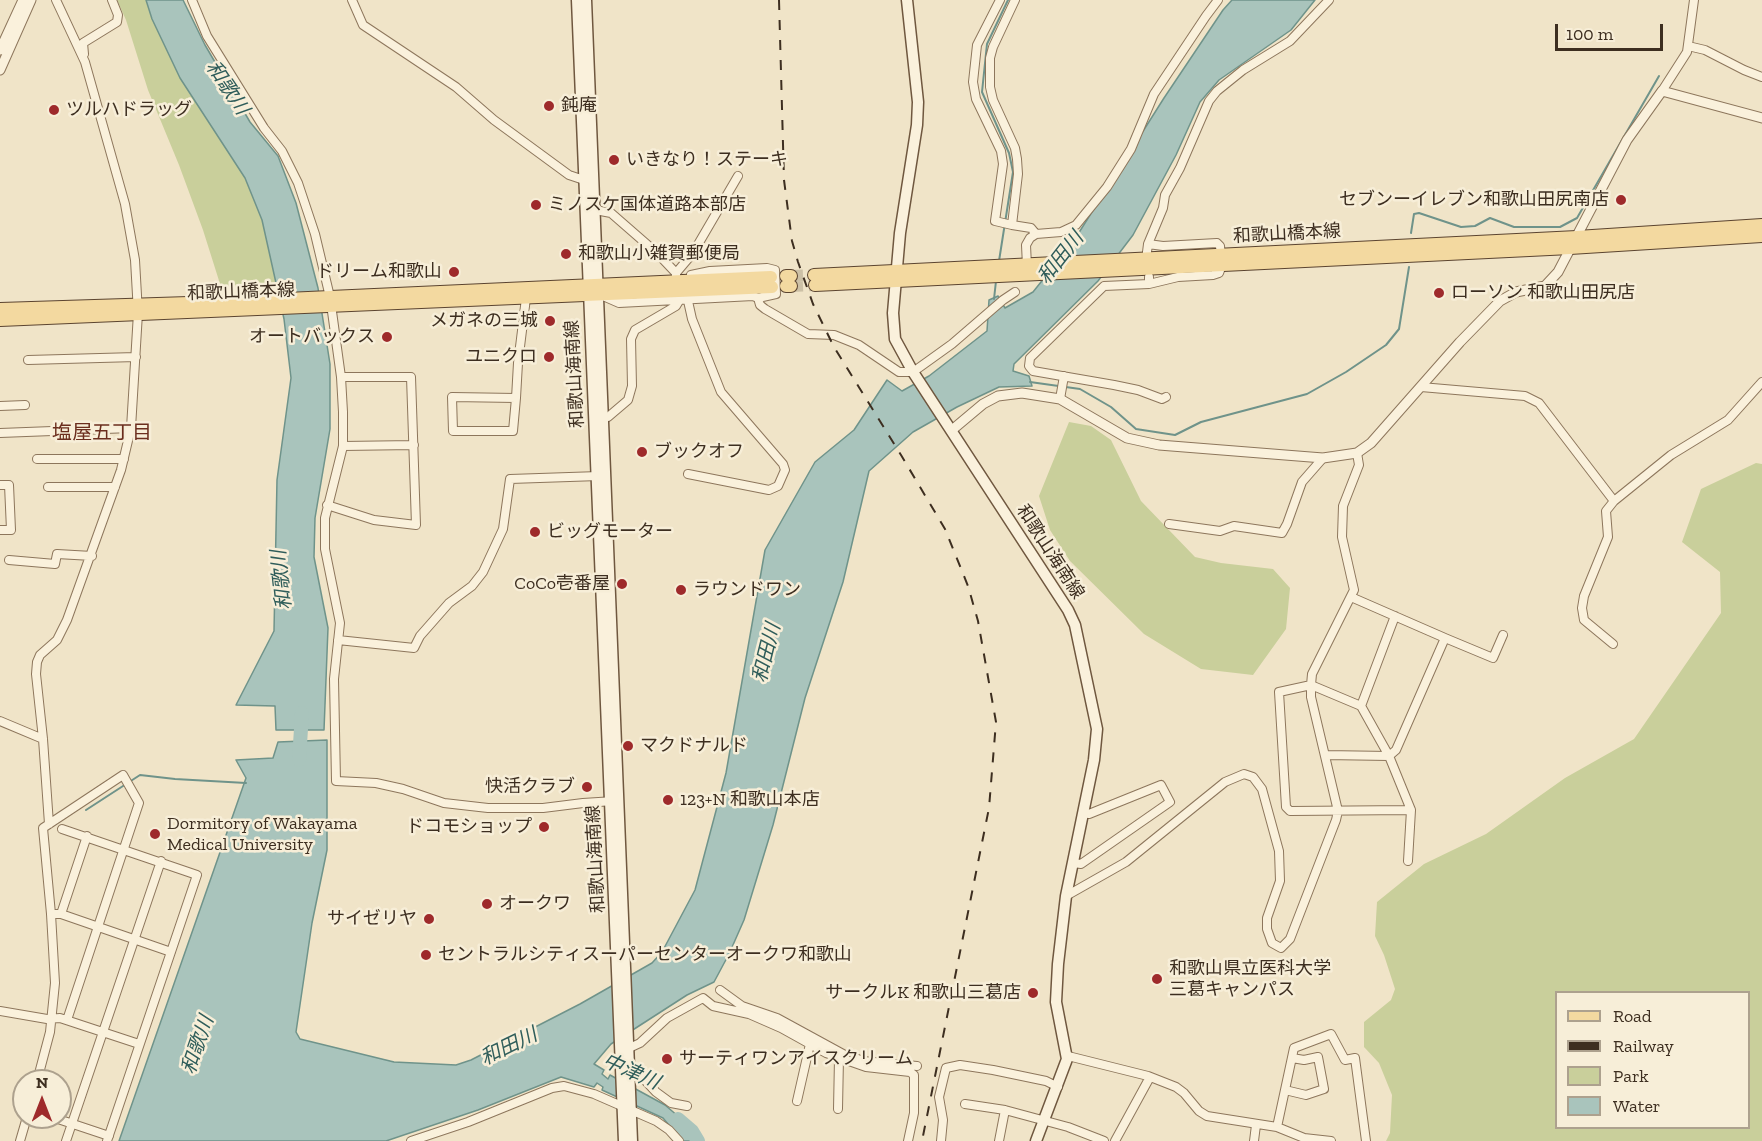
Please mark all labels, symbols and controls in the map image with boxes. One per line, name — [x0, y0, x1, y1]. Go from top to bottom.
scale bar — [1558, 12, 1666, 50]
text: 100 m — [1566, 23, 1613, 45]
water label: 和歌川 — [200, 56, 254, 120]
place label: 鈍庵 — [561, 95, 597, 117]
place label: ツルハドラッグ — [66, 99, 192, 121]
marker: 鈍庵 — [542, 99, 556, 113]
marker: ツルハドラッグ — [47, 103, 61, 117]
place label: いきなり！ステーキ — [626, 149, 788, 171]
marker: いきなり！ステーキ — [607, 153, 621, 167]
place label: セブンーイレブン和歌山田尻南店 — [1339, 189, 1609, 211]
marker: セブンーイレブン和歌山田尻南店 — [1614, 193, 1628, 207]
place label: ミノスケ国体道路本部店 — [548, 194, 746, 216]
marker: ミノスケ国体道路本部店 — [529, 198, 543, 212]
street label: 和歌山橋本線 — [1233, 220, 1341, 248]
water label: 和田川 — [1033, 227, 1089, 289]
place label: 和歌山小雑賀郵便局 — [578, 243, 740, 265]
marker: 和歌山小雑賀郵便局 — [559, 247, 573, 261]
place label: ドリーム和歌山 — [316, 261, 442, 283]
marker: ドリーム和歌山 — [447, 265, 461, 279]
street label: 和歌山橋本線 — [187, 279, 295, 305]
place label: ローソン 和歌山田尻店 — [1451, 282, 1635, 304]
marker: ローソン 和歌山田尻店 — [1432, 286, 1446, 300]
place label: メガネの三城 — [430, 310, 538, 332]
marker: メガネの三城 — [543, 314, 557, 328]
street label: 和歌山海南線 — [561, 320, 589, 428]
place label: オートバックス — [249, 326, 375, 348]
marker: オートバックス — [380, 330, 394, 344]
place label: ユニクロ — [465, 346, 537, 368]
marker: ユニクロ — [542, 350, 556, 364]
district label: 塩屋五丁目 — [52, 421, 152, 445]
place label: ブックオフ — [654, 441, 744, 463]
marker: ブックオフ — [635, 445, 649, 459]
street label: 和歌山海南線 — [1012, 501, 1088, 603]
place label: ビッグモーター — [547, 521, 673, 543]
marker: ビッグモーター — [528, 525, 542, 539]
water label: 和歌川 — [267, 549, 297, 611]
place label: CoCo壱番屋 — [514, 573, 610, 595]
marker: CoCo壱番屋 — [615, 577, 629, 591]
place label: ラウンドワン — [693, 579, 801, 601]
marker: ラウンドワン — [674, 583, 688, 597]
water label: 和田川 — [748, 621, 786, 685]
place label: マクドナルド — [640, 735, 748, 757]
marker: マクドナルド — [621, 739, 635, 753]
place label: 快活クラブ — [485, 776, 575, 798]
marker: 快活クラブ — [580, 780, 594, 794]
place label: 123+N 和歌山本店 — [680, 789, 820, 811]
marker: 123+N 和歌山本店 — [661, 793, 675, 807]
street label: 和歌山海南線 — [582, 805, 610, 913]
place label: Dormitory of Wakayama Medical University — [167, 813, 357, 856]
place label: ドコモショップ — [406, 816, 532, 838]
marker: ドコモショップ — [537, 820, 551, 834]
marker: Dormitory of Wakayama Medical University — [148, 827, 162, 841]
place label: オークワ — [499, 893, 571, 915]
marker: オークワ — [480, 897, 494, 911]
place label: サイゼリヤ — [327, 908, 417, 930]
marker: サイゼリヤ — [422, 912, 436, 926]
place label: セントラルシティスーパーセンターオークワ和歌山 — [438, 944, 852, 966]
marker: セントラルシティスーパーセンターオークワ和歌山 — [419, 948, 433, 962]
place label: 和歌山県立医科大学 三葛キャンパス — [1169, 958, 1331, 1000]
marker: 和歌山県立医科大学 三葛キャンパス — [1150, 972, 1164, 986]
place label: サークルK 和歌山三葛店 — [825, 982, 1021, 1004]
marker: サークルK 和歌山三葛店 — [1026, 986, 1040, 1000]
legend — [1555, 991, 1750, 1129]
text: Road — [1613, 1005, 1652, 1027]
water label: 和歌川 — [177, 1013, 219, 1077]
water label: 和田川 — [477, 1023, 541, 1071]
text: Railway — [1613, 1035, 1674, 1057]
place label: サーティワンアイスクリーム — [679, 1048, 913, 1070]
water label: 中津川 — [599, 1049, 663, 1095]
marker: サーティワンアイスクリーム — [660, 1052, 674, 1066]
text: Park — [1613, 1065, 1649, 1087]
north arrow — [12, 1069, 72, 1129]
text: N — [36, 1073, 48, 1092]
text: Water — [1613, 1095, 1660, 1117]

